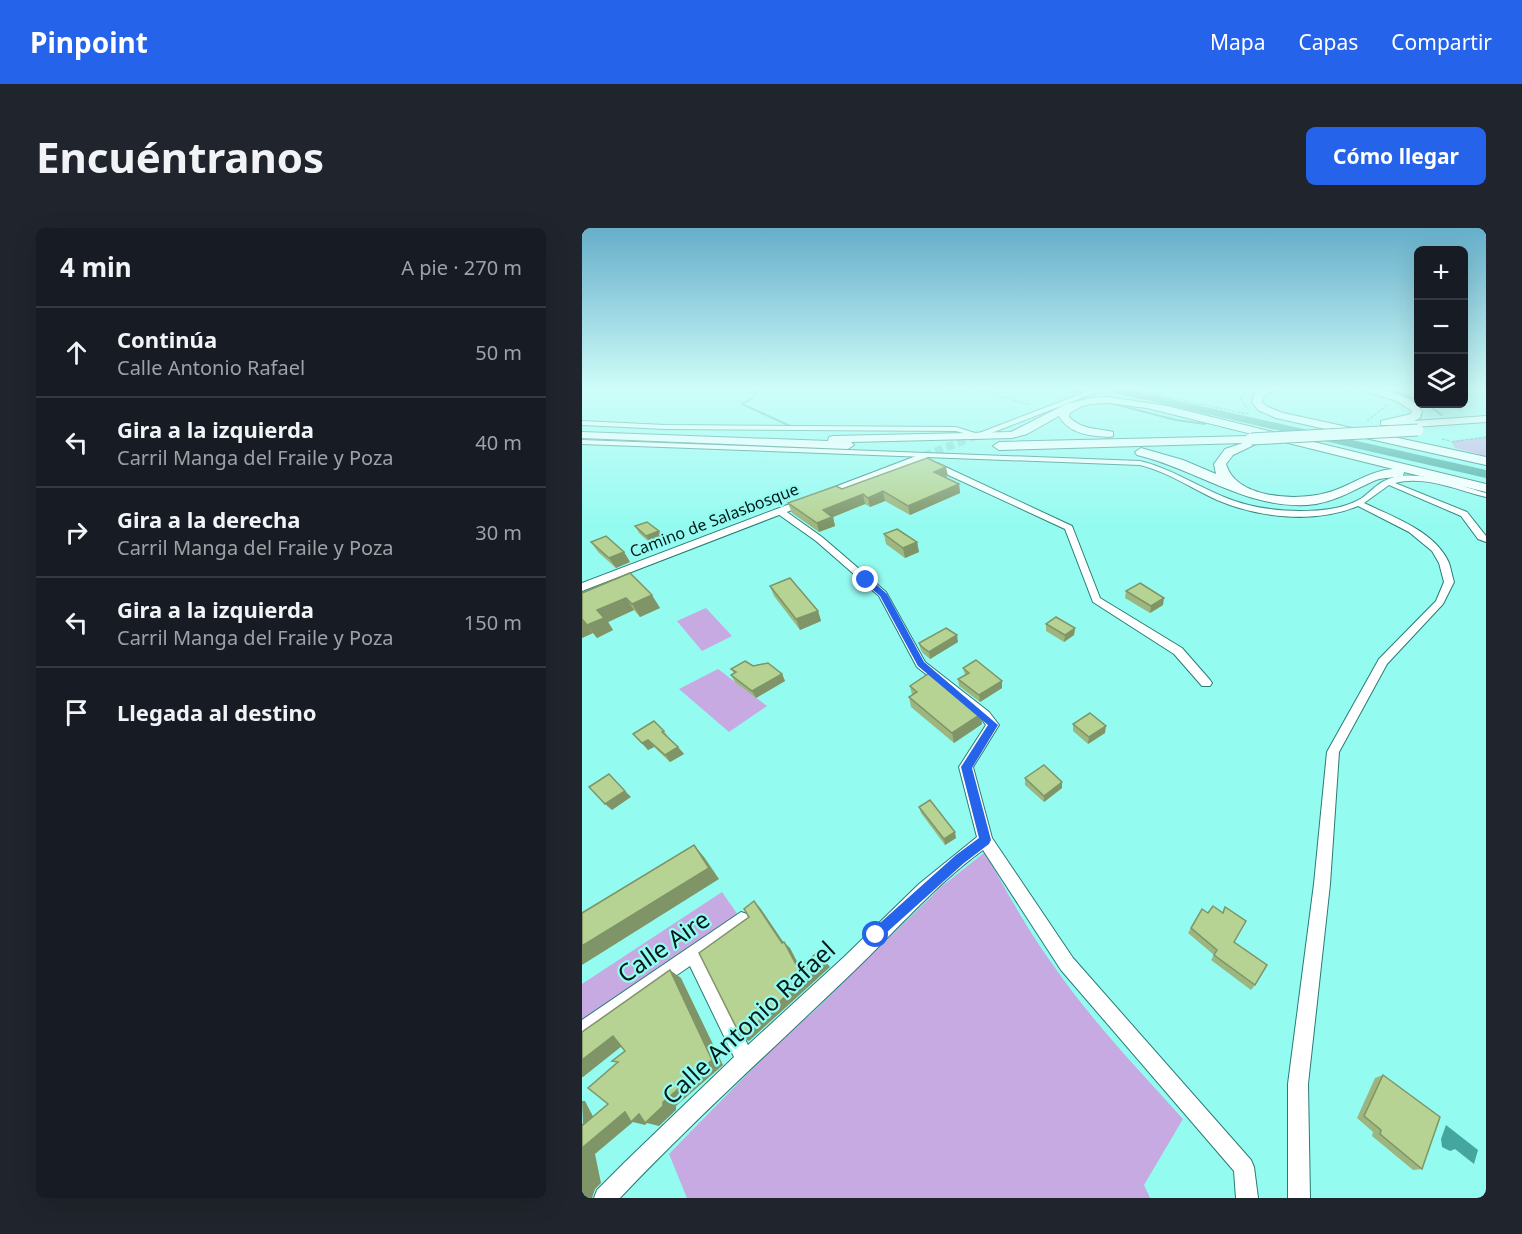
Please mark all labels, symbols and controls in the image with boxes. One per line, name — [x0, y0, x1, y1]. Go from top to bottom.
text: Pinpoint — [30, 23, 148, 61]
text: Mapa — [1210, 28, 1266, 56]
text: Capas — [1299, 28, 1358, 56]
text: Compartir — [1391, 28, 1492, 56]
button: Cómo llegar — [1306, 127, 1486, 185]
text: Encuéntranos — [36, 128, 324, 185]
map controls — [1414, 246, 1468, 408]
button: + — [1414, 246, 1468, 300]
text: 4 min — [60, 249, 132, 285]
text: A pie · 270 m — [401, 254, 522, 281]
button: − — [1414, 300, 1468, 354]
text: Continúa — [117, 324, 217, 354]
icon: ahead — [60, 336, 93, 369]
text: 50 m — [475, 339, 522, 366]
text: Calle Antonio Rafael — [117, 354, 305, 381]
button: layers — [1414, 354, 1468, 408]
text: Gira a la izquierda — [117, 414, 314, 444]
icon: left — [60, 426, 93, 459]
text: 40 m — [475, 429, 522, 456]
text: Carril Manga del Fraile y Poza — [117, 444, 394, 471]
street label: Camino de Salasbosque — [626, 478, 802, 562]
text: Gira a la derecha — [117, 504, 301, 534]
icon: right — [60, 516, 93, 549]
text: 30 m — [475, 519, 522, 546]
text: Carril Manga del Fraile y Poza — [117, 534, 394, 561]
route end — [852, 566, 878, 592]
text: Gira a la izquierda — [117, 594, 314, 624]
icon: left — [60, 606, 93, 639]
text: 150 m — [464, 609, 522, 636]
text: Carril Manga del Fraile y Poza — [117, 624, 394, 651]
icon: arrive — [60, 696, 93, 729]
text: Llegada al destino — [117, 697, 317, 727]
street label: Calle Aire — [610, 902, 716, 990]
route start — [862, 921, 888, 947]
street label: Calle Antonio Rafael — [654, 933, 842, 1111]

